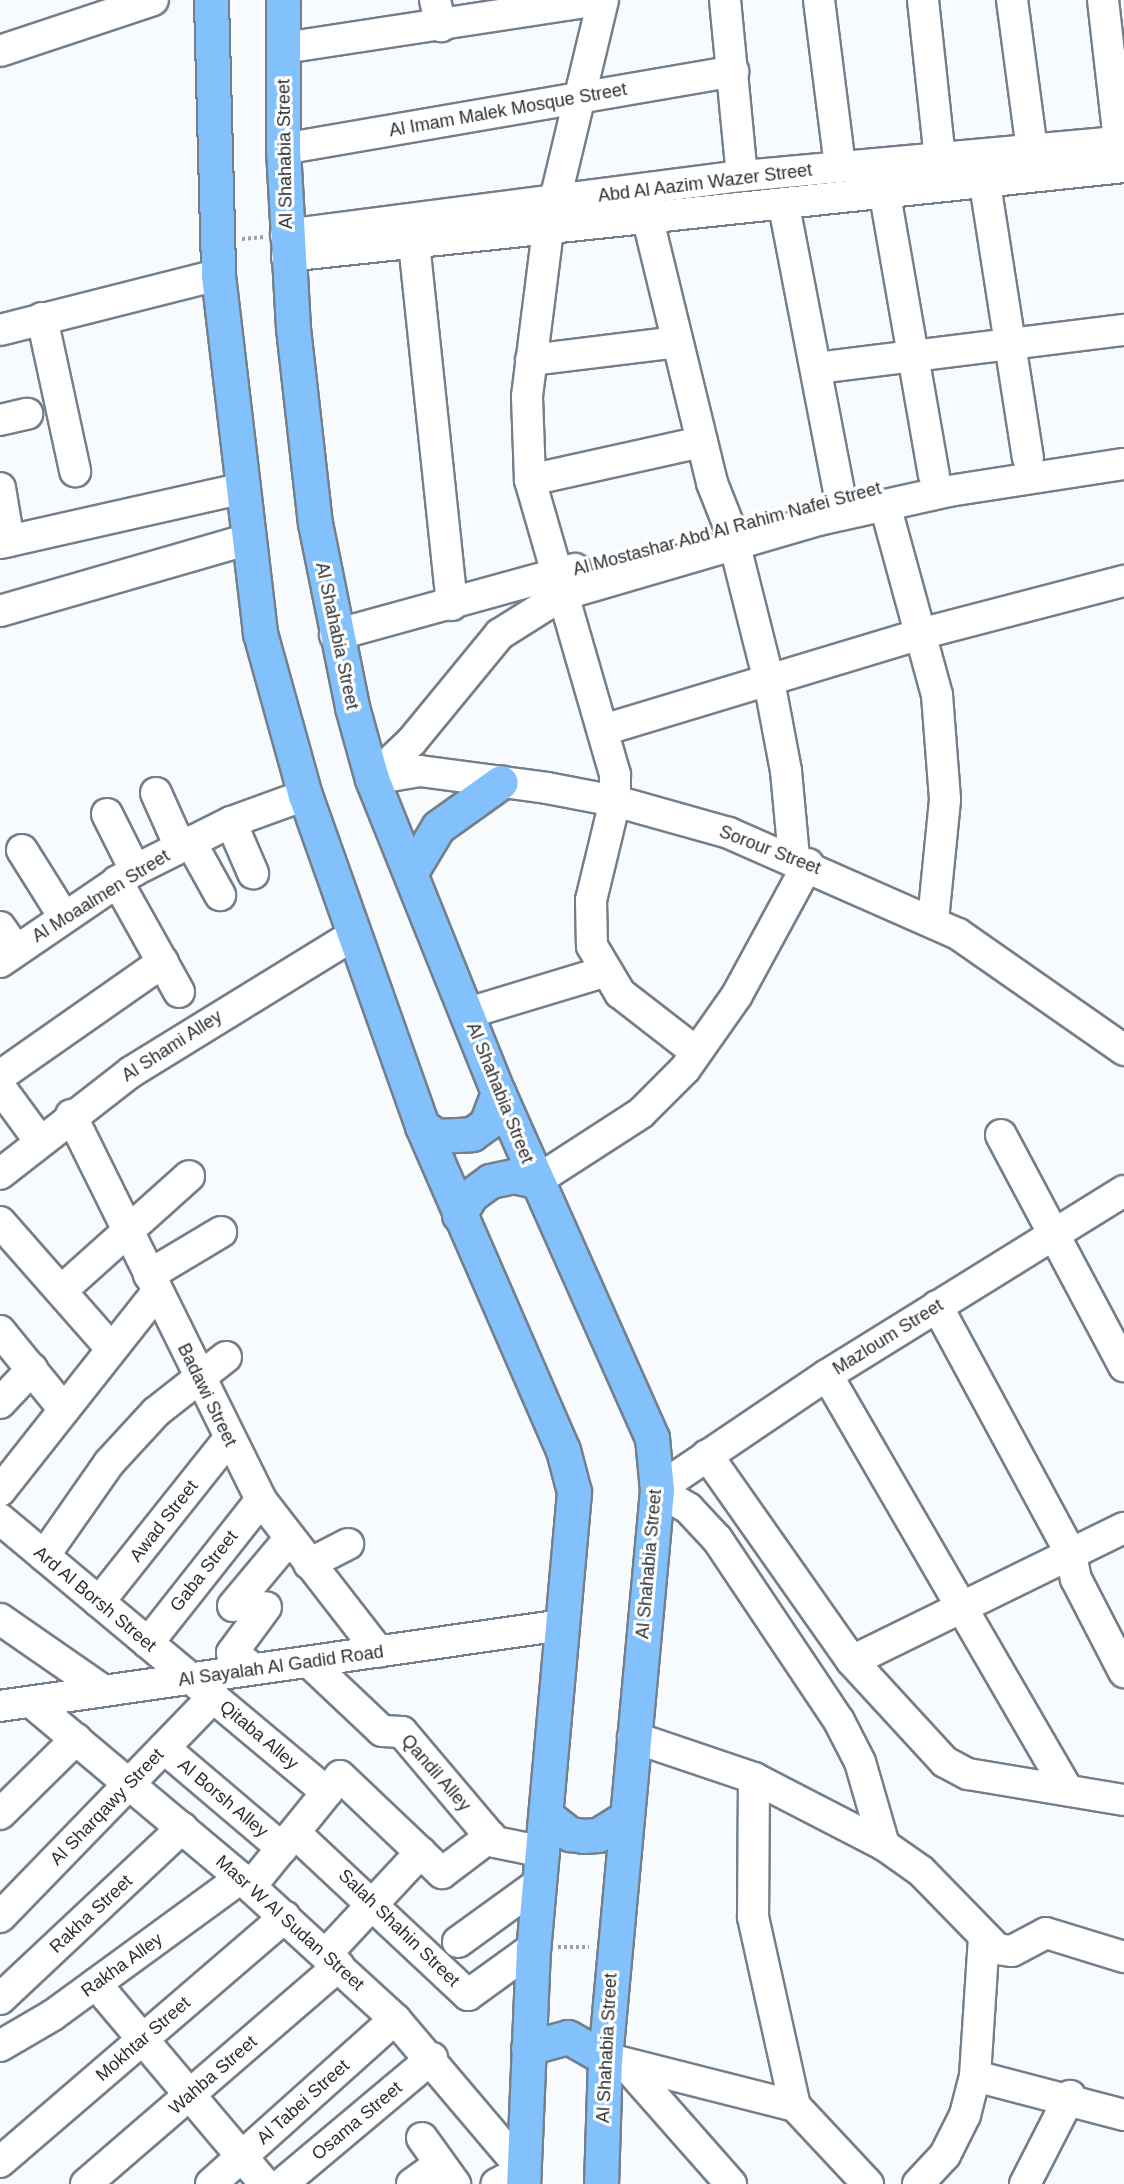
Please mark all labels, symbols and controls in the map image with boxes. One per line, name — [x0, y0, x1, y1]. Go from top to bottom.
street label: Al Imam Malek Mosque Street — [387, 78, 629, 142]
street label: Al Shahabia Street — [273, 79, 297, 229]
street label: Abd Al Aazim Wazer Street — [596, 159, 814, 207]
street label: Al Mostashar Abd Al Rahim Nafei Street — [570, 477, 884, 581]
street label: Al Shahabia Street — [311, 560, 363, 712]
street label: Sorour Street — [716, 821, 824, 879]
street label: Al Moaalmen Street — [28, 845, 174, 947]
street label: Al Shami Alley — [117, 1005, 227, 1087]
street label: Al Shahabia Street — [462, 1019, 538, 1167]
street label: Mazloum Street — [829, 1294, 947, 1380]
street label: Badawi Street — [173, 1340, 241, 1450]
street label: Awad Street — [125, 1476, 203, 1566]
street label: Al Shahabia Street — [632, 1488, 666, 1640]
street label: Gaba Street — [166, 1526, 242, 1616]
street label: Ard Al Borsh Street — [29, 1541, 161, 1657]
street label: Al Sayalah Al Gadid Road — [176, 1641, 386, 1691]
street label: Qitaba Alley — [215, 1696, 303, 1774]
street label: Qandil Alley — [396, 1730, 476, 1816]
street label: Al Sharqawy Street — [46, 1744, 168, 1870]
street label: Al Borsh Alley — [173, 1754, 273, 1842]
street label: Masr W Al Sudan Street — [211, 1850, 369, 1996]
street label: Salah Shahin Street — [334, 1865, 464, 1991]
street label: Rakha Street — [45, 1870, 137, 1958]
street label: Rakha Alley — [77, 1928, 167, 2002]
street label: Al Shahabia Street — [592, 1972, 622, 2124]
street label: Mokhtar Street — [91, 1992, 195, 2086]
street label: Wahba Street — [165, 2031, 261, 2119]
street label: Al Tabei Street — [252, 2055, 354, 2149]
street label: Osama Street — [308, 2077, 406, 2165]

